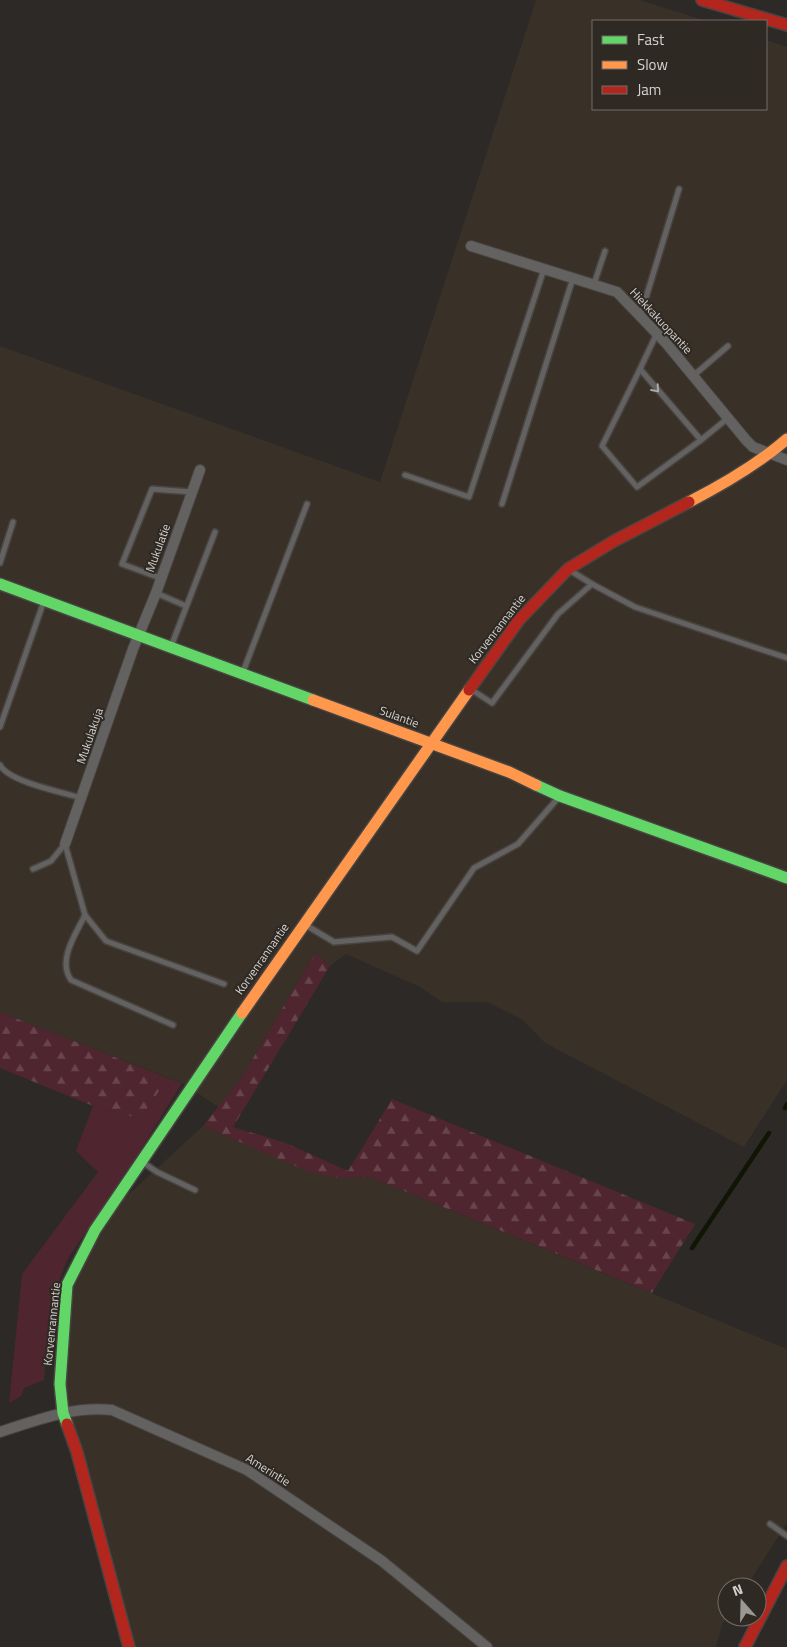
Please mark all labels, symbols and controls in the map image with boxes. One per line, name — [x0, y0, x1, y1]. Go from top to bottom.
legend — [592, 20, 767, 110]
text: Fast — [637, 28, 665, 51]
text: Slow — [637, 53, 668, 76]
text: Jam — [637, 78, 661, 101]
street label: Hiekkakuopantie — [626, 283, 697, 358]
one-way arrow — [651, 383, 660, 392]
street label: Mukulatie — [140, 521, 175, 575]
street label: Korvenrannantie — [463, 590, 530, 668]
street label: Sulantie — [377, 701, 422, 732]
street label: Mukulakuja — [71, 705, 108, 766]
street label: Korvenrannantie — [230, 919, 293, 998]
street label: Korvenrannantie — [38, 1281, 65, 1367]
street label: Amerintie — [242, 1448, 294, 1491]
north arrow — [717, 1577, 767, 1627]
text: N — [729, 1578, 746, 1601]

